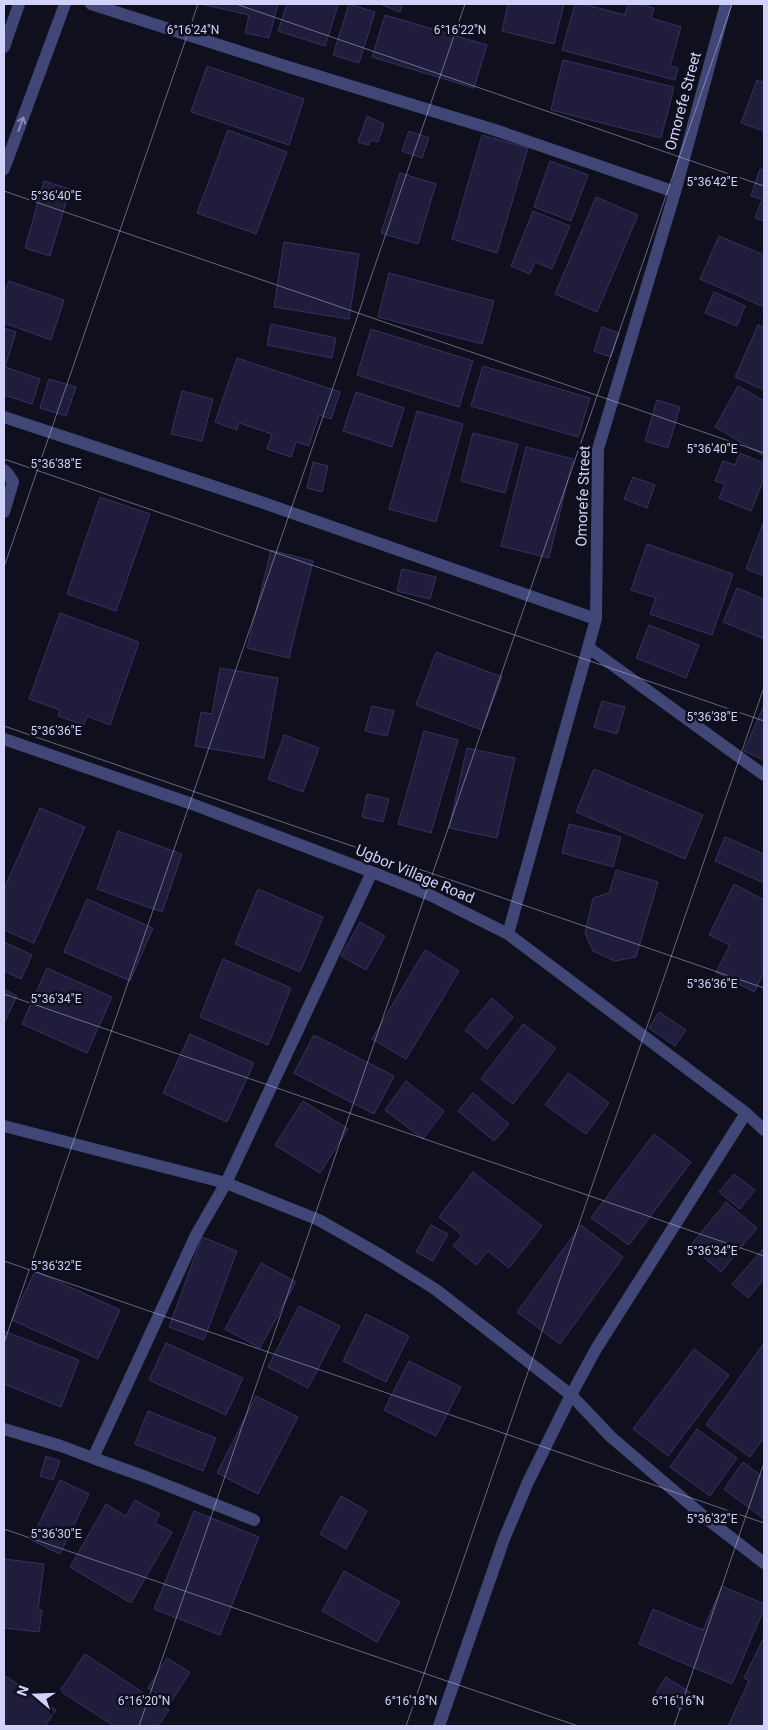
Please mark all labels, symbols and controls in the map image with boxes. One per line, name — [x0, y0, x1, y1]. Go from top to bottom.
text: 6°16'24"N — [167, 23, 219, 37]
text: 6°16'22"N — [434, 23, 486, 37]
street label: Omorefe Street — [661, 50, 705, 152]
one-way arrow — [17, 116, 26, 132]
text: 5°36'42"E — [687, 175, 738, 189]
text: 5°36'40"E — [31, 189, 82, 203]
text: 5°36'40"E — [687, 442, 738, 456]
street label: Omorefe Street — [572, 445, 594, 547]
text: 5°36'38"E — [31, 457, 82, 471]
text: 5°36'38"E — [687, 710, 738, 724]
text: 5°36'36"E — [31, 724, 82, 738]
street label: Ugbor Village Road — [353, 841, 477, 907]
text: 5°36'36"E — [687, 977, 738, 991]
text: 5°36'34"E — [31, 992, 82, 1006]
text: 5°36'34"E — [687, 1244, 738, 1258]
text: 5°36'32"E — [31, 1259, 82, 1273]
text: 5°36'32"E — [687, 1512, 738, 1526]
text: 5°36'30"E — [31, 1527, 82, 1541]
north arrow — [10, 1670, 60, 1720]
text: N — [14, 1683, 32, 1698]
text: 6°16'20"N — [118, 1694, 170, 1708]
text: 6°16'18"N — [385, 1694, 437, 1708]
text: 6°16'16"N — [652, 1694, 704, 1708]

